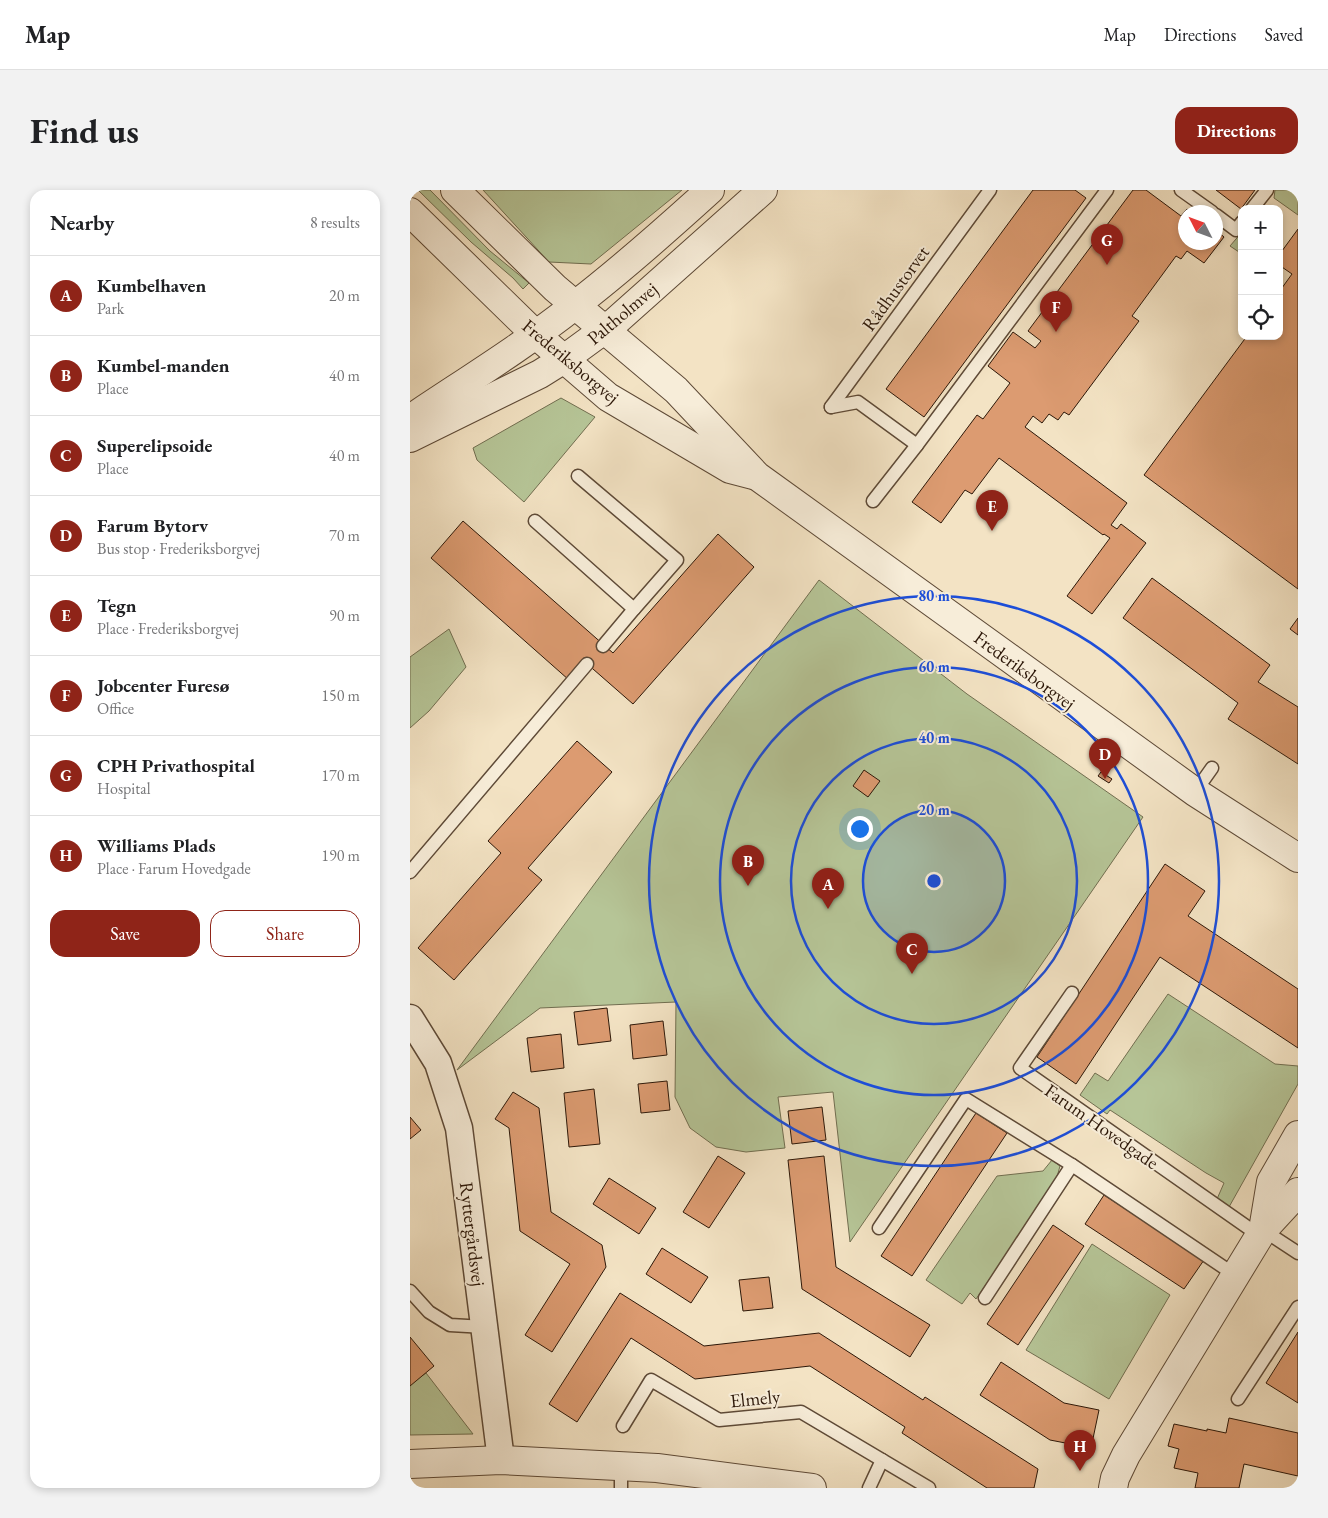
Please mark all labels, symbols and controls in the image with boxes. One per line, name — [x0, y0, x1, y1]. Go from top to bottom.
text: Map — [25, 19, 70, 50]
text: Map — [1104, 23, 1136, 46]
text: Directions — [1164, 23, 1236, 46]
text: Saved — [1264, 23, 1303, 46]
button: Directions — [1175, 107, 1298, 154]
text: Find us — [30, 108, 139, 153]
north arrow — [1178, 205, 1223, 250]
map controls — [1238, 205, 1283, 340]
button: + — [1238, 205, 1283, 250]
text: Nearby — [50, 209, 114, 236]
text: 8 results — [310, 212, 360, 233]
pin: G — [1091, 224, 1123, 265]
street label: Rådhustorvet — [856, 241, 935, 336]
button: − — [1238, 250, 1283, 295]
text: Kumbelhaven — [97, 273, 206, 298]
street label: Paltholmvej — [582, 276, 663, 350]
text: A — [60, 285, 72, 306]
text: 20 m — [329, 285, 360, 306]
pin: F — [1040, 291, 1072, 332]
button: locate — [1238, 295, 1283, 340]
text: Park — [97, 298, 124, 319]
street label: Frederiksborgvej — [517, 313, 625, 409]
text: Kumbel-manden — [97, 353, 230, 378]
text: B — [61, 365, 71, 386]
text: 40 m — [329, 365, 360, 386]
text: Place — [97, 378, 129, 399]
text: Superelipsoide — [97, 433, 212, 458]
text: C — [60, 445, 72, 466]
text: 40 m — [329, 445, 360, 466]
text: Place — [97, 458, 129, 479]
pin: E — [976, 490, 1008, 531]
text: Farum Bytorv — [97, 513, 208, 538]
text: D — [60, 525, 72, 546]
text: 70 m — [329, 525, 360, 546]
text: Bus stop · Frederiksborgvej — [97, 538, 260, 559]
text: 80 m — [918, 586, 950, 605]
text: Tegn — [97, 593, 137, 618]
text: E — [61, 605, 71, 626]
text: 90 m — [329, 605, 360, 626]
text: Place · Frederiksborgvej — [97, 618, 239, 639]
street label: Frederiksborgvej — [969, 625, 1080, 716]
text: 60 m — [918, 657, 950, 676]
text: Jobcenter Furesø — [97, 673, 229, 698]
text: F — [62, 685, 70, 706]
text: 150 m — [321, 685, 360, 706]
text: Office — [97, 698, 134, 719]
text: 40 m — [918, 728, 950, 747]
pin: D — [1089, 738, 1121, 779]
text: CPH Privathospital — [97, 753, 255, 778]
text: G — [60, 765, 72, 786]
text: 170 m — [321, 765, 360, 786]
text: Hospital — [97, 778, 151, 799]
text: 20 m — [918, 800, 950, 819]
your location — [847, 816, 873, 842]
text: Williams Plads — [97, 833, 216, 858]
text: H — [60, 845, 72, 866]
text: 190 m — [321, 845, 360, 866]
pin: B — [732, 845, 764, 886]
text: Place · Farum Hovedgade — [97, 858, 251, 879]
pin: A — [812, 868, 844, 909]
centre of rings — [925, 872, 943, 890]
button: Save — [50, 910, 200, 957]
button: Share — [210, 910, 360, 957]
pin: C — [896, 933, 928, 974]
street label: Farum Hovedgade — [1040, 1078, 1164, 1175]
street label: Ryttergårdsvej — [454, 1180, 491, 1288]
street label: Elmely — [729, 1383, 782, 1414]
pin: H — [1064, 1430, 1096, 1471]

